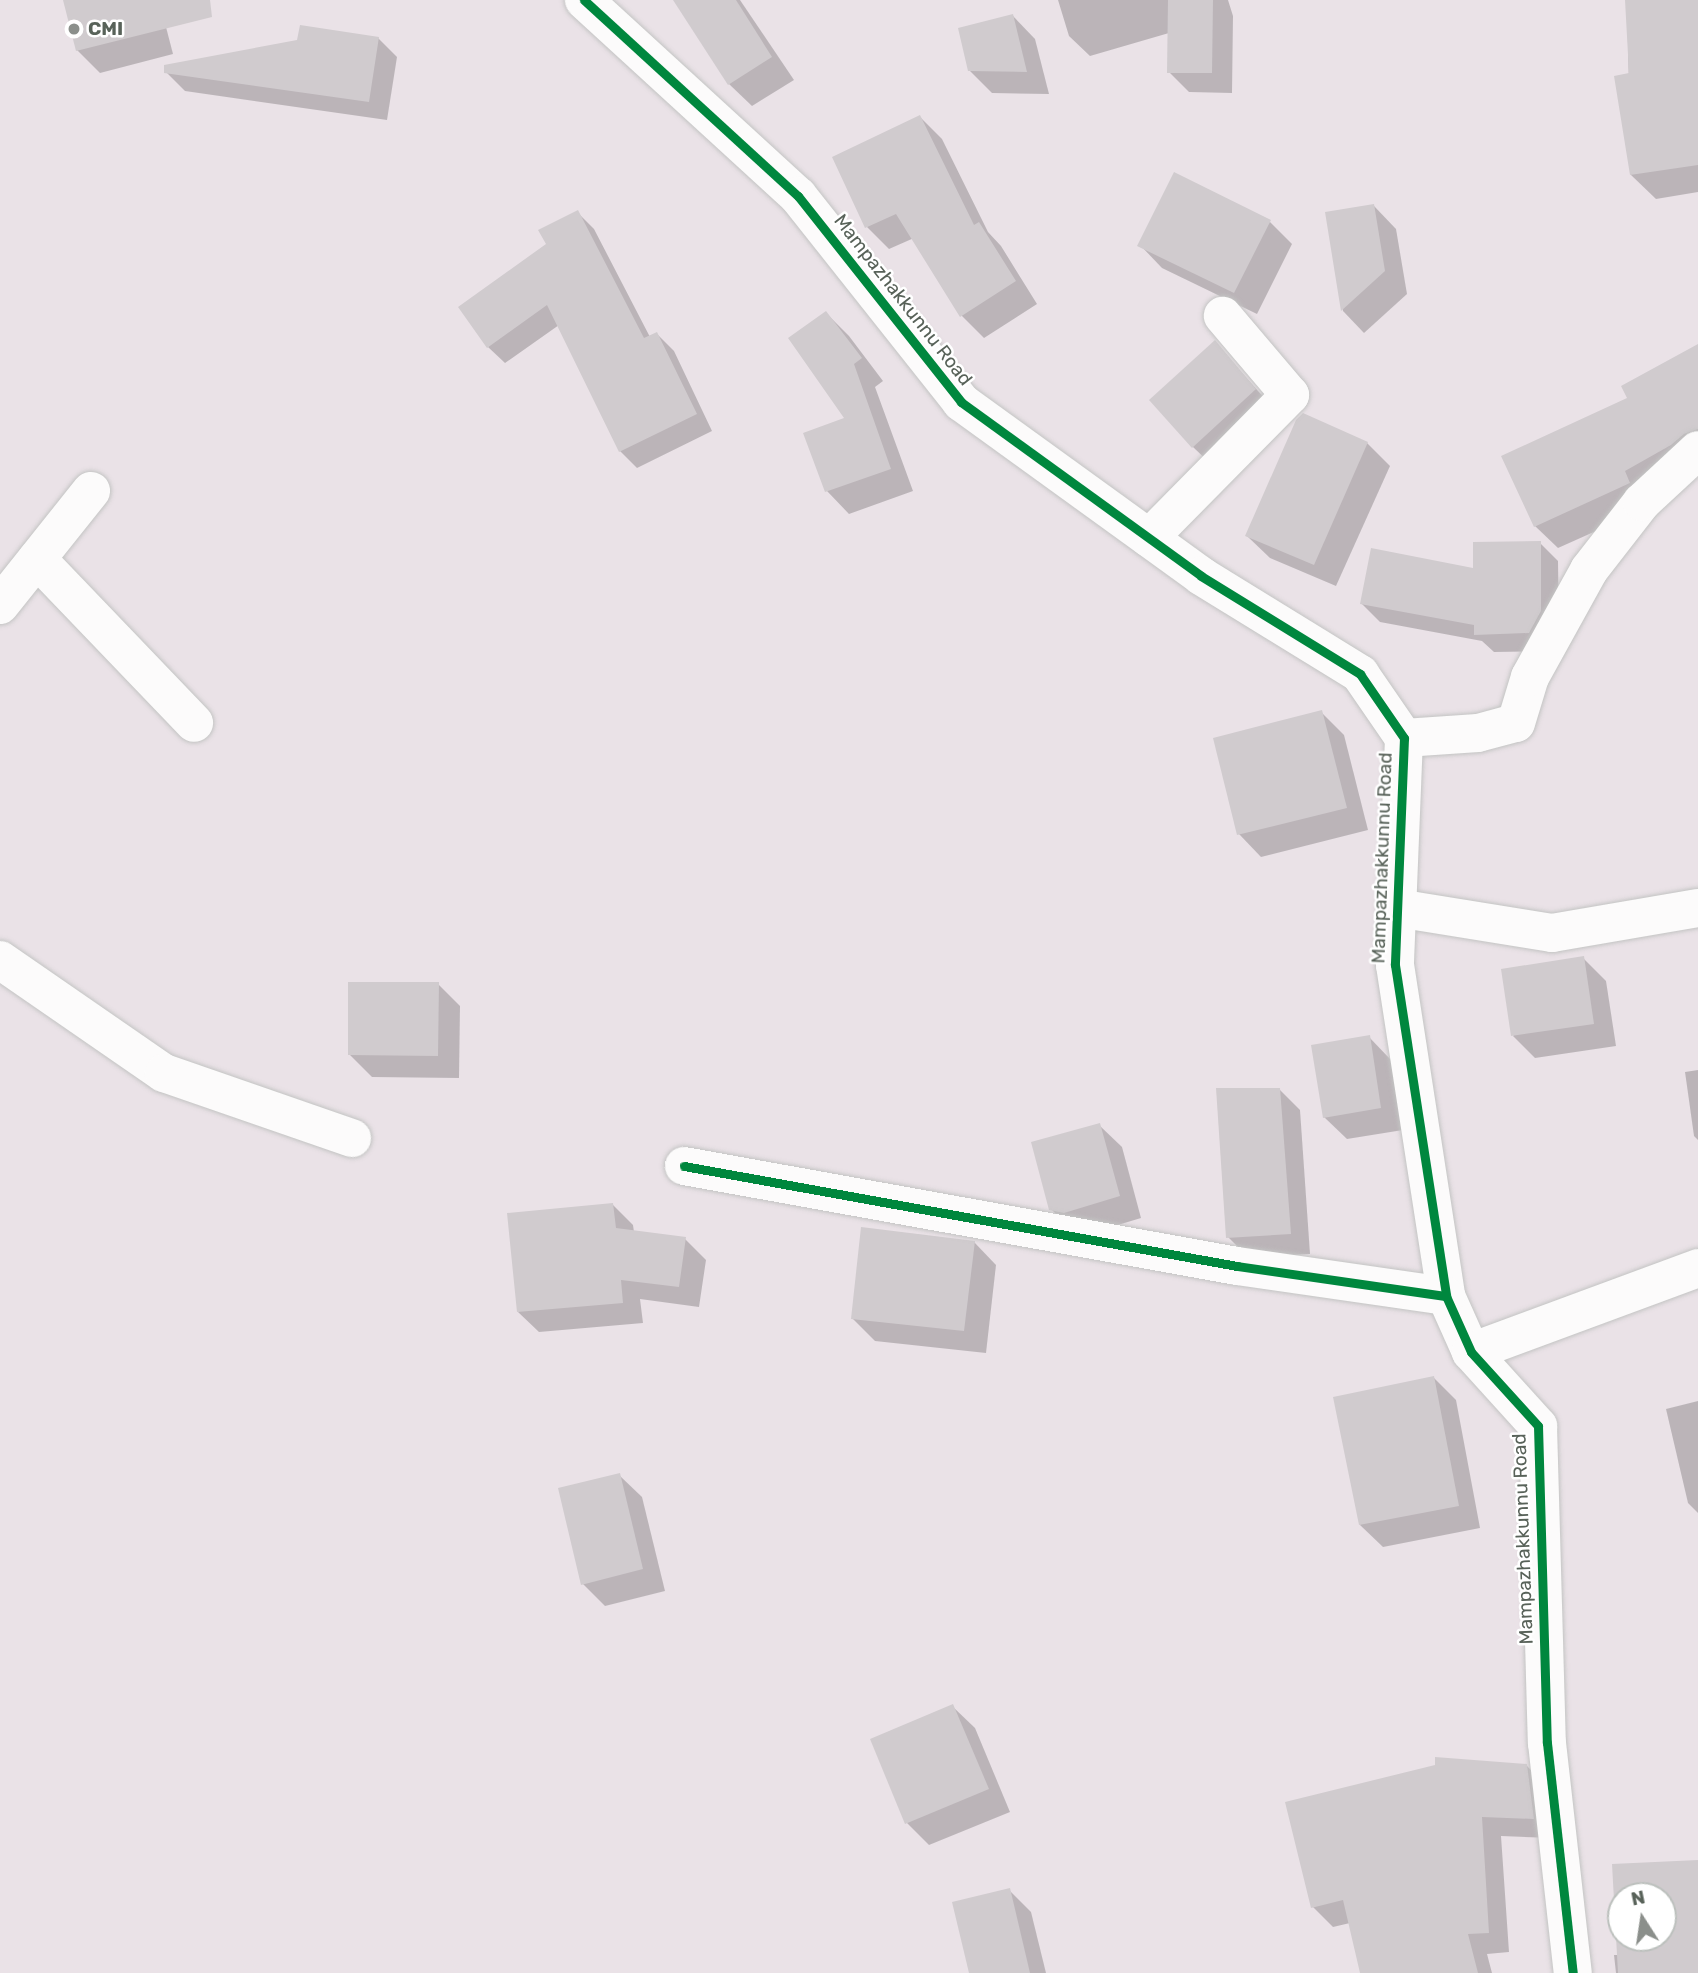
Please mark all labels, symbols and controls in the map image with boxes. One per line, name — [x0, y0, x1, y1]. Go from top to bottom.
place label: CMI — [88, 18, 123, 40]
marker: CMI — [66, 21, 82, 37]
street label: Mampazhakkunnu Road — [829, 210, 977, 390]
street label: Mampazhakkunnu Road — [1367, 752, 1397, 964]
street label: Mampazhakkunnu Road — [1508, 1433, 1538, 1645]
north arrow — [1607, 1882, 1677, 1952]
text: N — [1629, 1885, 1647, 1911]

